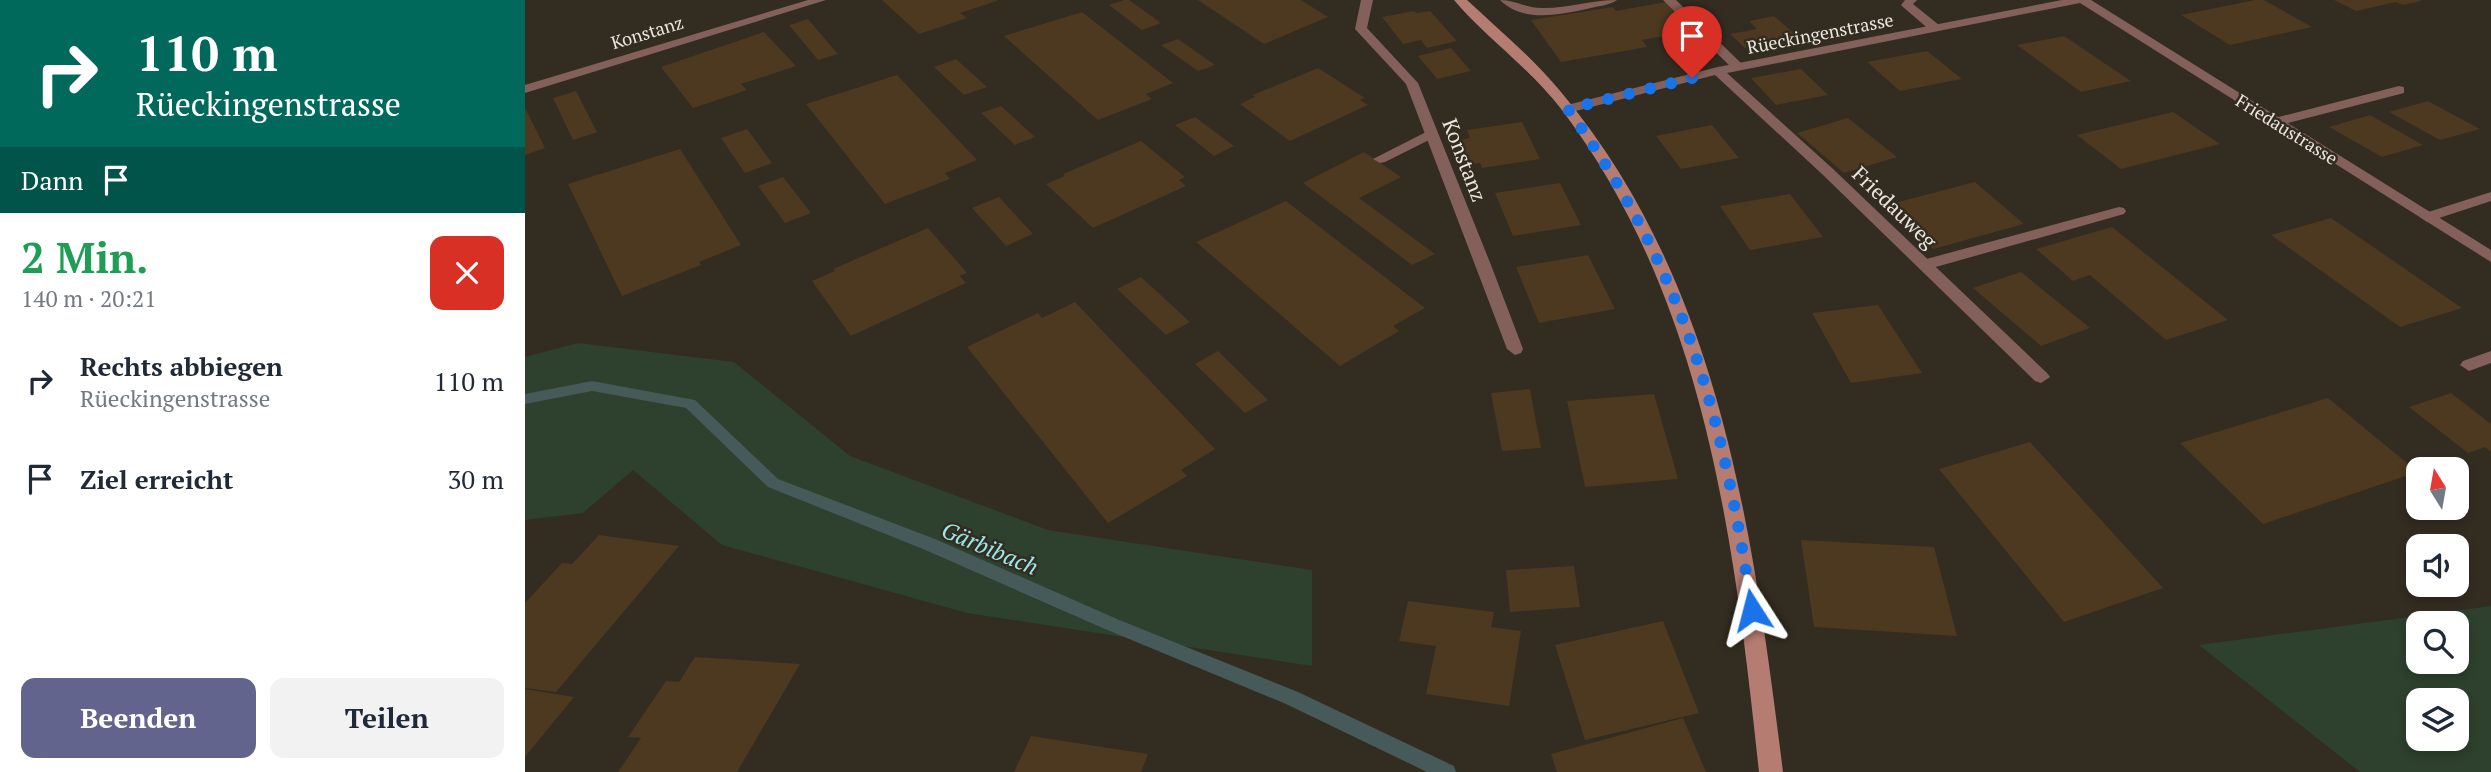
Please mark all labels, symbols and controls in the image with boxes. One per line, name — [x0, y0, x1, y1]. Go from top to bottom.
pin — [1662, 6, 1722, 78]
street label: Rüeckingenstrasse — [1745, 7, 1895, 59]
street label: Konstanz — [608, 10, 686, 54]
icon: arrive — [1673, 17, 1711, 55]
text: 110 m — [136, 20, 278, 85]
icon: right — [21, 28, 112, 119]
text: Rüeckingenstrasse — [136, 83, 401, 125]
street label: Friedaustrasse — [2232, 88, 2342, 170]
street label: Konstanz — [1436, 114, 1494, 206]
street label: Friedauweg — [1847, 160, 1944, 255]
icon: arrive — [97, 161, 135, 199]
text: Dann — [21, 163, 83, 197]
text: 2 Min. — [21, 229, 149, 285]
button: close — [430, 236, 504, 310]
text: 140 m · 20:21 — [21, 283, 156, 314]
text: Rechts abbiegen — [80, 349, 283, 383]
icon: right — [21, 362, 59, 400]
text: 110 m — [434, 364, 504, 398]
text: Rüeckingenstrasse — [80, 383, 270, 414]
north arrow — [2406, 457, 2469, 520]
map controls — [2406, 457, 2469, 751]
icon: arrive — [21, 460, 59, 498]
text: Ziel erreicht — [80, 462, 233, 496]
text: 30 m — [448, 462, 504, 496]
water label: Gärbibach — [937, 514, 1043, 582]
button: sound — [2406, 534, 2469, 597]
position arrow — [1715, 573, 1789, 647]
button: search — [2406, 611, 2469, 674]
button: Beenden — [21, 678, 256, 758]
button: Teilen — [270, 678, 504, 758]
button: layers — [2406, 688, 2469, 751]

